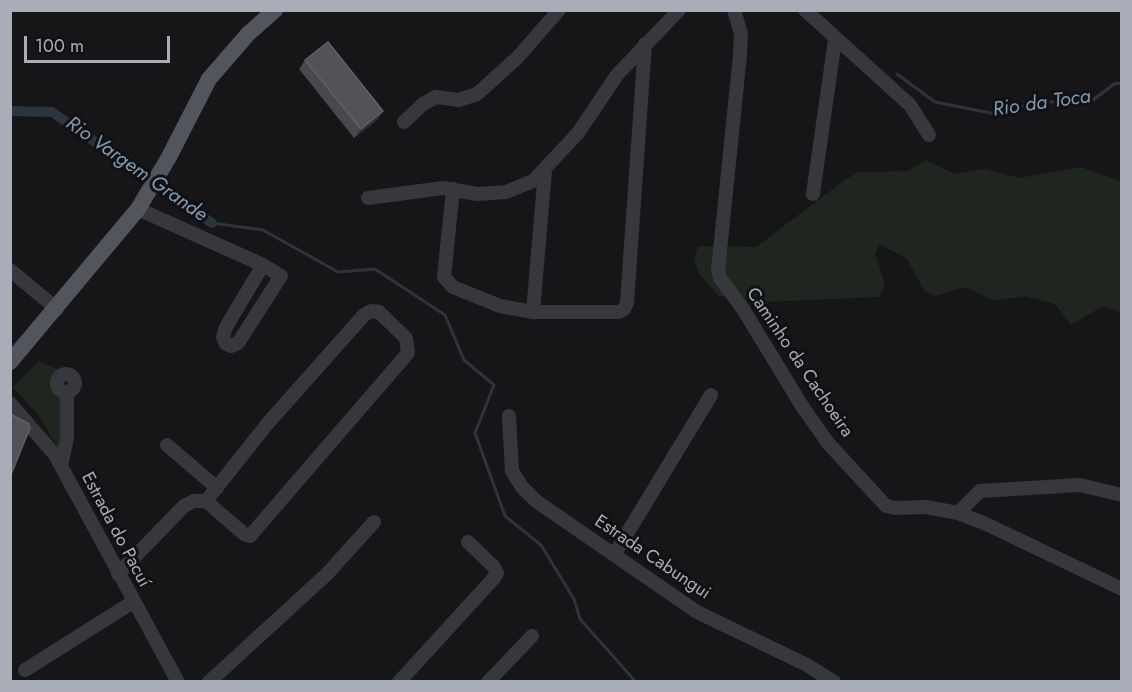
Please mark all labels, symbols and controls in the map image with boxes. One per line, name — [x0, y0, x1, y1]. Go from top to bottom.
scale bar — [27, 24, 172, 62]
text: 100 m — [35, 33, 84, 59]
water label: Rio da Toca — [991, 85, 1093, 123]
water label: Rio Vargem Grande — [61, 112, 211, 228]
street label: Caminho da Cachoeira — [741, 284, 857, 442]
street label: Estrada do Pacuí — [76, 469, 154, 591]
street label: Estrada Cabungui — [590, 511, 714, 605]

